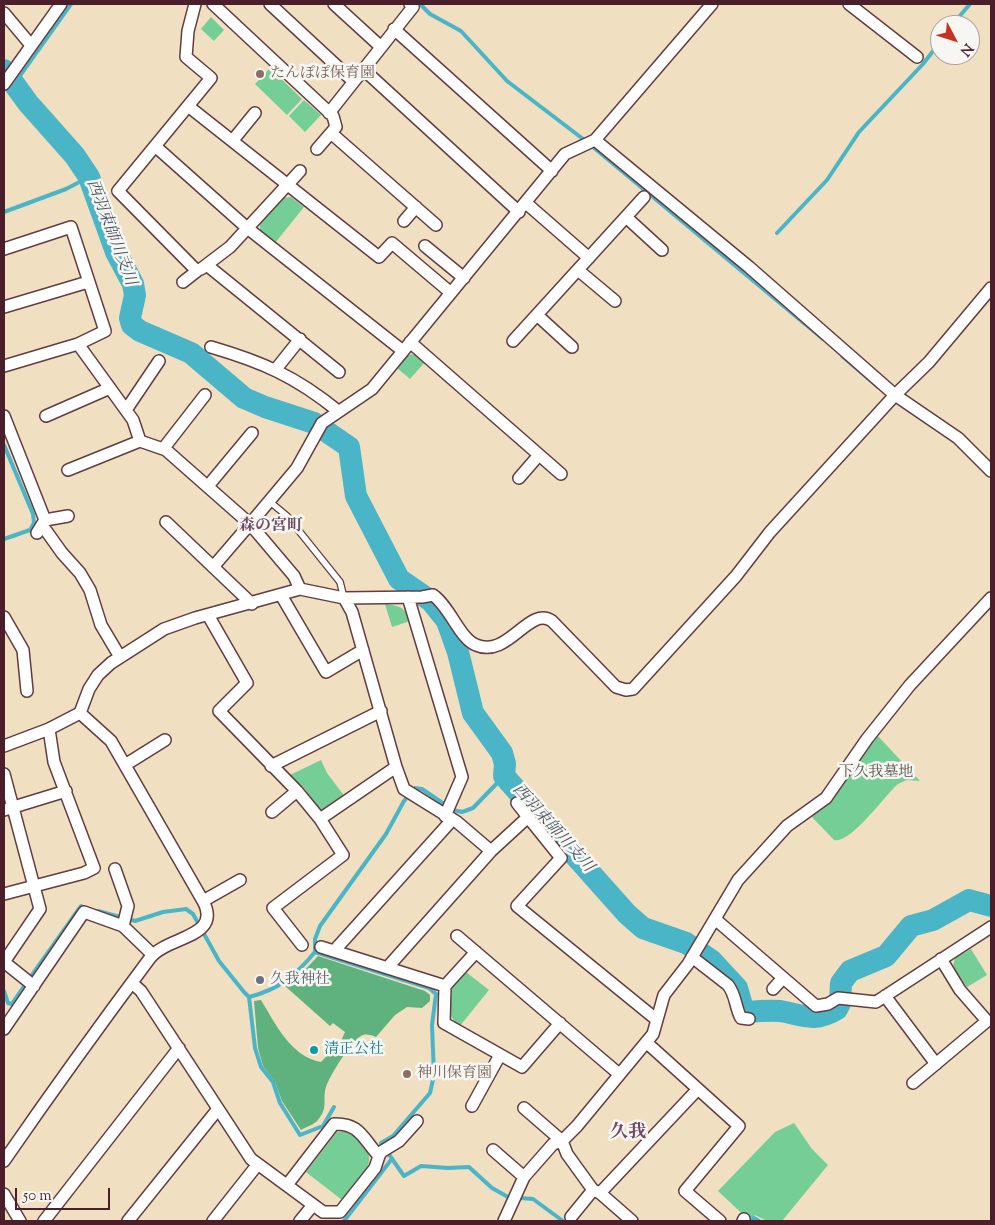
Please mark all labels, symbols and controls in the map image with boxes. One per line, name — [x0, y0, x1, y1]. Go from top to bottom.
north arrow — [930, 15, 980, 65]
text: N — [954, 38, 977, 60]
place label: たんぽぽ保育園 — [270, 65, 375, 83]
marker: たんぽぽ保育園 — [254, 68, 266, 80]
water label: 西羽束師川支川 — [81, 177, 139, 289]
district label: 森の宮町 — [239, 517, 303, 537]
park label: 下久我墓地 — [839, 764, 913, 782]
water label: 西羽束師川支川 — [507, 781, 597, 877]
place label: 久我神社 — [270, 971, 330, 989]
marker: 久我神社 — [254, 974, 266, 986]
place label: 清正公社 — [324, 1041, 384, 1059]
marker: 清正公社 — [308, 1044, 320, 1056]
place label: 神川保育園 — [417, 1065, 492, 1083]
marker: 神川保育園 — [401, 1068, 413, 1080]
district label: 久我 — [610, 1123, 646, 1145]
scale bar — [18, 1178, 112, 1210]
text: 50 m — [23, 1186, 52, 1207]

